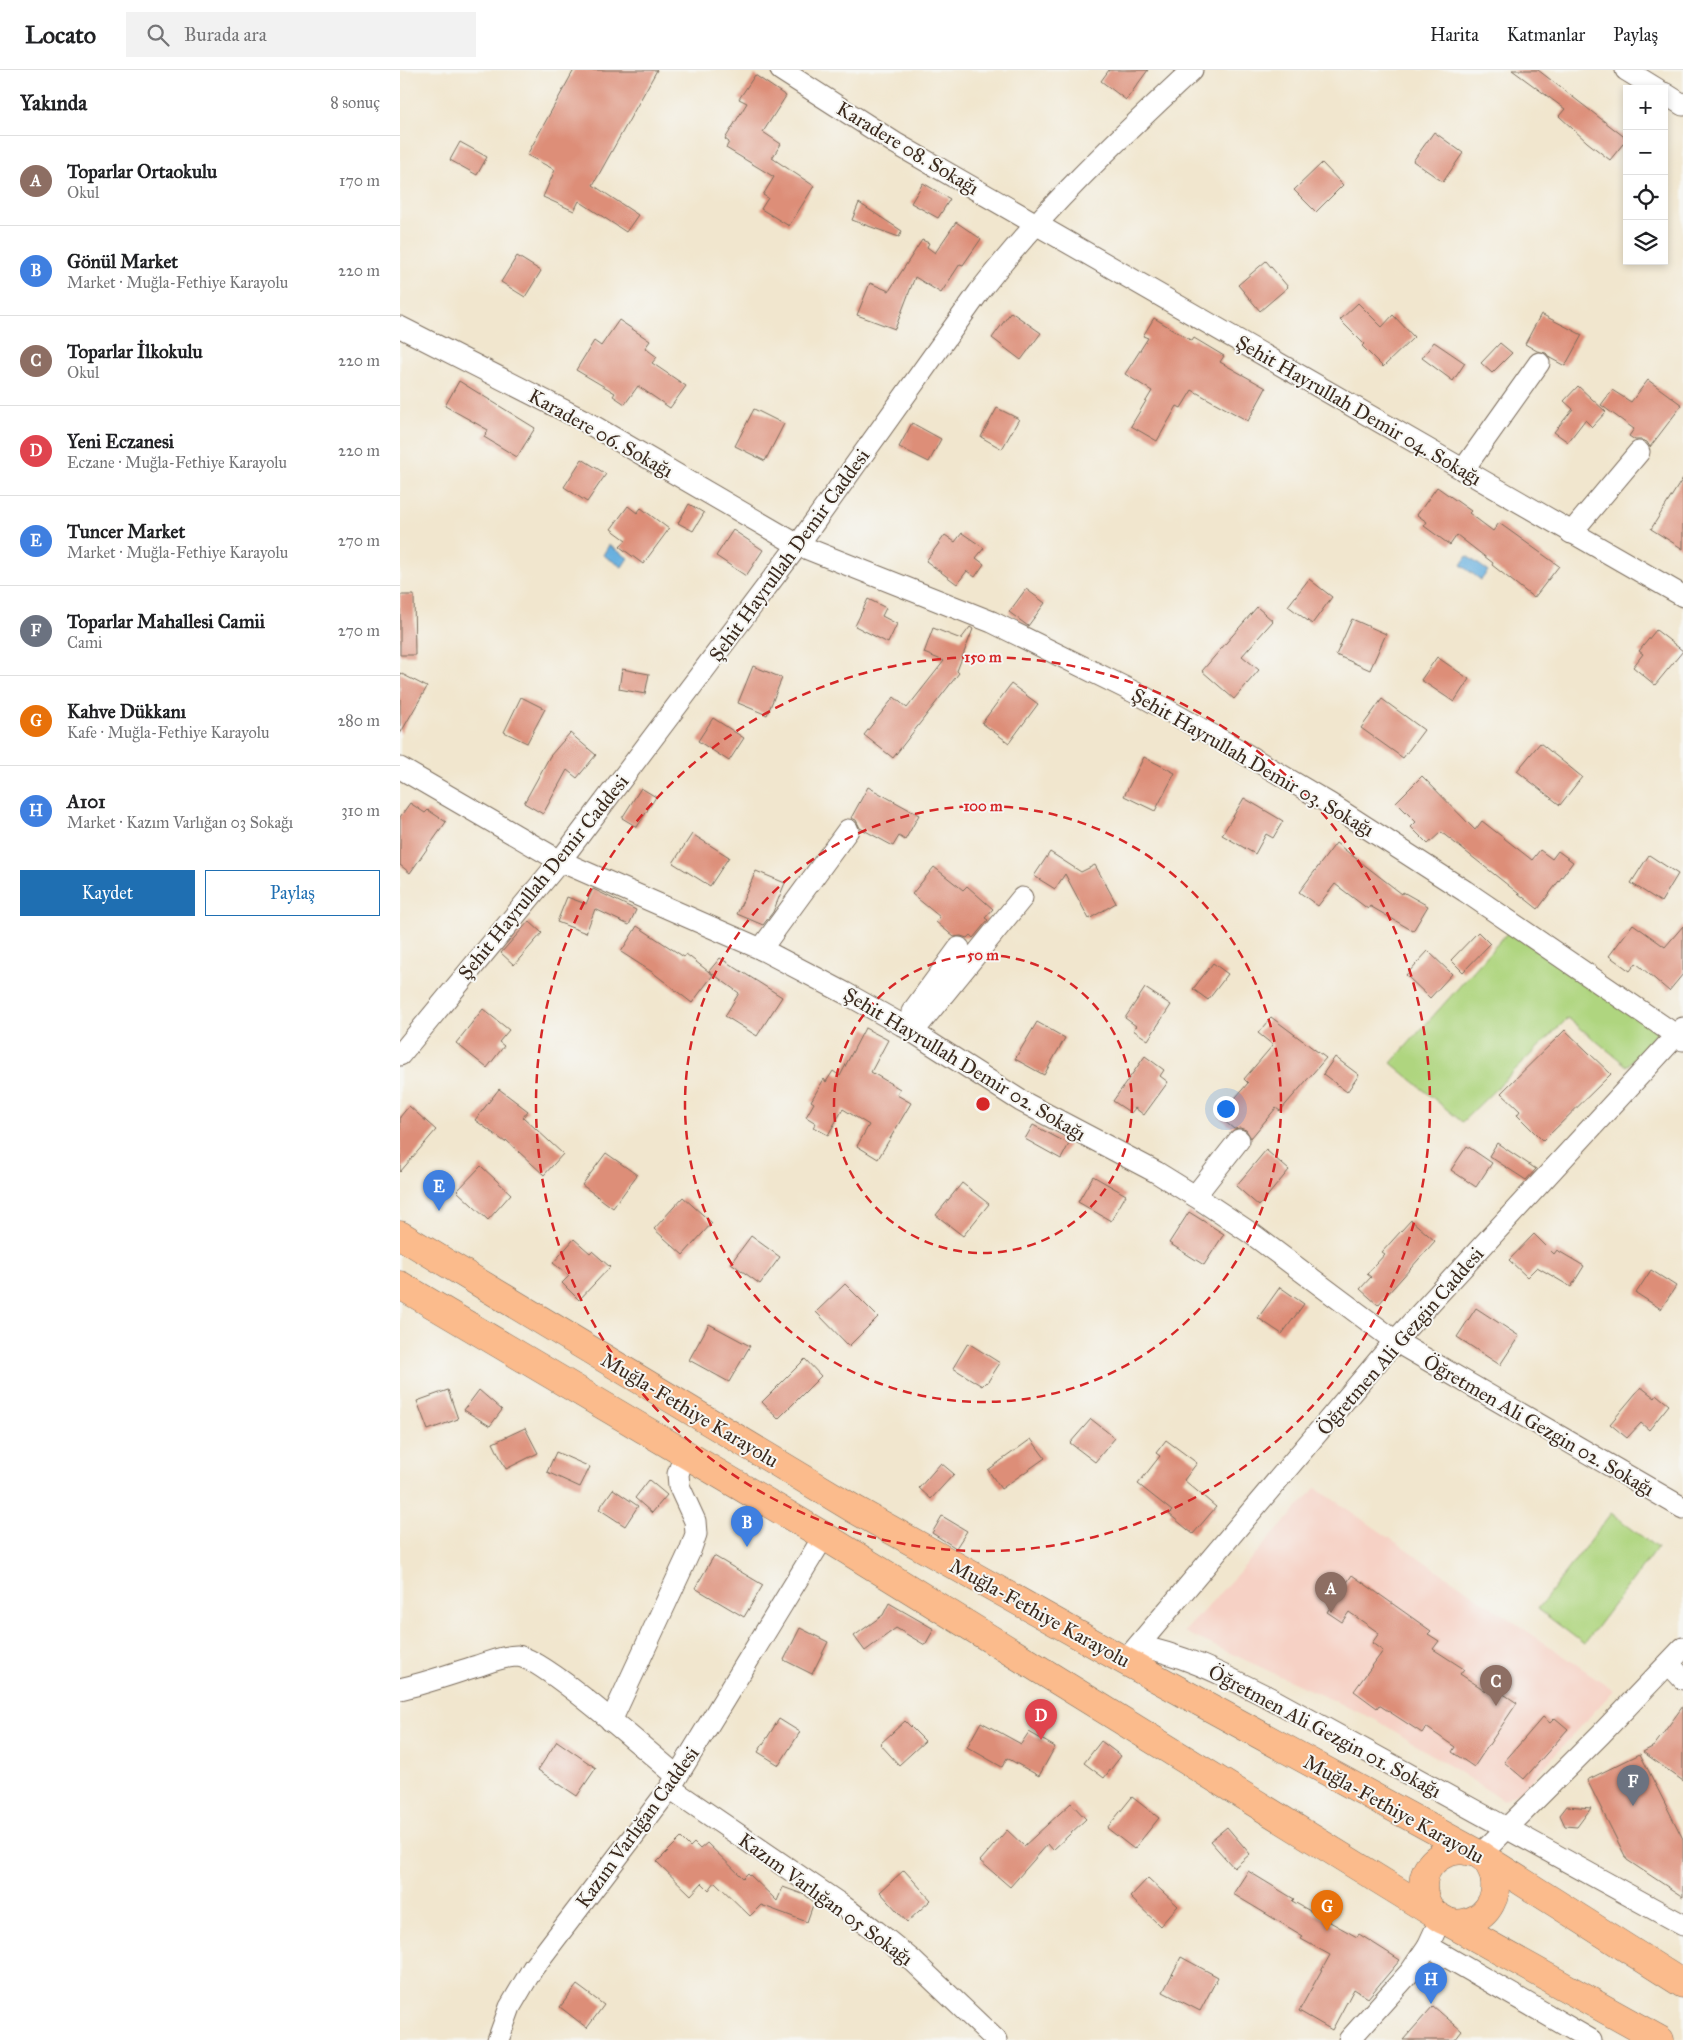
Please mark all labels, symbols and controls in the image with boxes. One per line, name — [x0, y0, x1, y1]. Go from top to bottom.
search box — [126, 12, 476, 57]
text: Locato — [25, 20, 96, 50]
icon: search — [144, 21, 172, 49]
text: Burada ara — [184, 23, 267, 46]
text: Harita — [1430, 24, 1479, 46]
text: Katmanlar — [1507, 24, 1585, 46]
text: Paylaş — [1613, 24, 1658, 46]
map controls — [1623, 85, 1668, 265]
button: + — [1623, 85, 1668, 130]
text: Yakında — [20, 90, 87, 116]
text: 8 sonuç — [330, 93, 380, 112]
street label: Karadere 08. Sokağı — [832, 96, 984, 201]
button: − — [1623, 130, 1668, 175]
text: Toparlar Ortaokulu — [67, 160, 217, 183]
text: A — [31, 171, 41, 190]
text: 170 m — [339, 171, 380, 190]
button: locate — [1623, 175, 1668, 220]
text: Okul — [67, 183, 99, 202]
button: layers — [1623, 220, 1668, 265]
text: Gönül Market — [67, 250, 178, 273]
text: B — [31, 261, 41, 280]
text: 220 m — [338, 261, 380, 280]
text: Market · Muğla-Fethiye Karayolu — [67, 273, 288, 292]
street label: Şehit Hayrullah Demir 04. Sokağı — [1231, 330, 1487, 491]
text: Toparlar İlkokulu — [67, 340, 203, 363]
text: C — [31, 351, 41, 370]
text: 220 m — [338, 351, 380, 370]
text: Okul — [67, 363, 99, 382]
street label: Karadere 06. Sokağı — [524, 383, 678, 484]
text: Yeni Eczanesi — [67, 430, 174, 453]
text: D — [30, 441, 42, 460]
text: 220 m — [338, 441, 380, 460]
street label: Şehit Hayrullah Demir Caddesi — [704, 444, 875, 666]
text: Eczane · Muğla-Fethiye Karayolu — [67, 453, 287, 472]
text: Tuncer Market — [67, 520, 185, 543]
text: E — [30, 531, 42, 550]
text: 270 m — [338, 531, 380, 550]
text: Market · Muğla-Fethiye Karayolu — [67, 543, 288, 562]
text: Toparlar Mahallesi Camii — [67, 610, 265, 633]
text: F — [31, 621, 41, 640]
text: 270 m — [338, 621, 380, 640]
text: Cami — [67, 633, 103, 652]
text: 150 m — [964, 648, 1002, 666]
street label: Şehit Hayrullah Demir 03. Sokağı — [1127, 683, 1379, 843]
text: Kahve Dükkanı — [67, 700, 186, 723]
text: G — [30, 711, 42, 730]
text: 280 m — [337, 711, 380, 730]
text: Kafe · Muğla-Fethiye Karayolu — [67, 723, 269, 742]
street label: Şehit Hayrullah Demir Caddesi — [453, 769, 634, 984]
text: A101 — [67, 790, 106, 813]
text: 100 m — [963, 797, 1003, 815]
text: H — [29, 801, 43, 820]
text: 310 m — [341, 801, 380, 820]
text: Market · Kazım Varlığan 03 Sokağı — [67, 813, 293, 832]
button: Kaydet — [20, 870, 195, 916]
button: Paylaş — [205, 870, 380, 916]
text: 50 m — [967, 946, 999, 964]
street label: Şehit Hayrullah Demir 02. Sokağı — [839, 982, 1091, 1147]
centre of rings — [974, 1095, 992, 1113]
your location — [1213, 1096, 1239, 1122]
pin: E — [423, 1170, 455, 1211]
street label: Öğretmen Ali Gezgin Caddesi — [1312, 1242, 1489, 1441]
street label: Muğla-Fethiye Karayolu — [596, 1348, 783, 1473]
street label: Öğretmen Ali Gezgin 02. Sokağı — [1419, 1349, 1659, 1502]
pin: B — [731, 1506, 763, 1547]
street label: Muğla-Fethiye Karayolu — [945, 1553, 1135, 1674]
pin: A — [1315, 1572, 1347, 1613]
street label: Öğretmen Ali Gezgin 01. Sokağı — [1204, 1659, 1446, 1804]
pin: C — [1480, 1665, 1512, 1706]
pin: D — [1025, 1699, 1057, 1740]
street label: Kazım Varlığan Caddesi — [570, 1741, 705, 1913]
street label: Muğla-Fethiye Karayolu — [1299, 1749, 1489, 1870]
pin: F — [1617, 1765, 1649, 1806]
street label: Kazım Varlığan 05 Sokağı — [733, 1828, 918, 1972]
pin: G — [1311, 1890, 1343, 1931]
pin: H — [1415, 1963, 1447, 2004]

